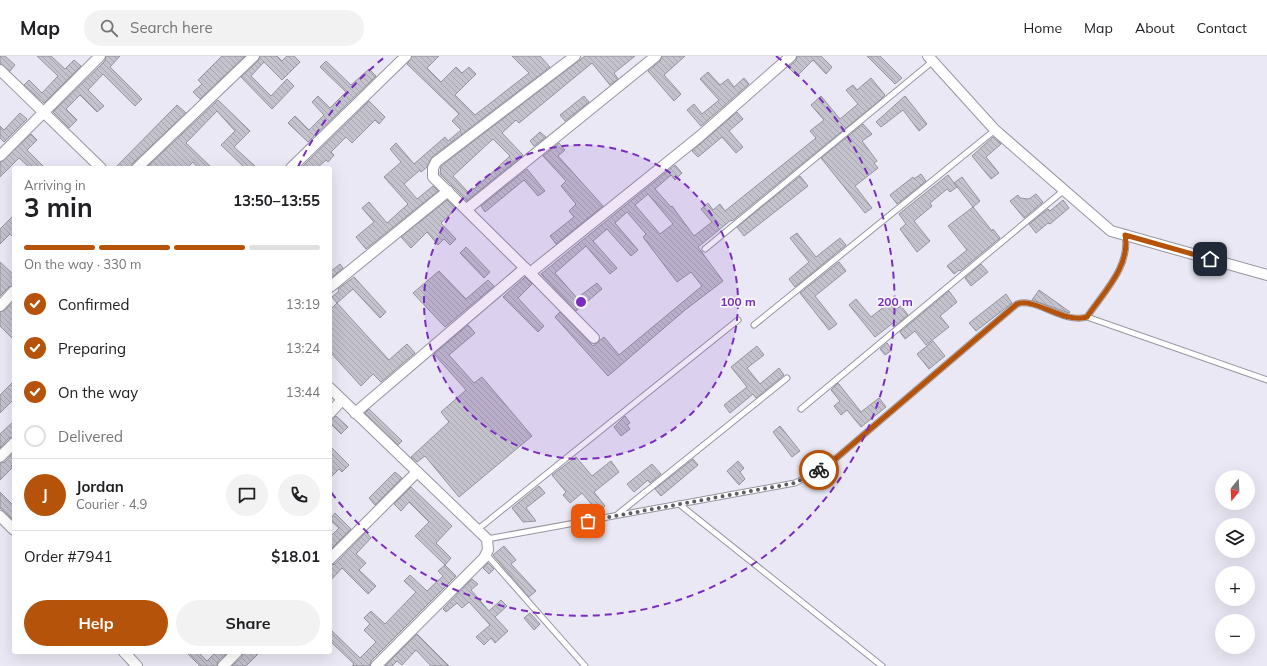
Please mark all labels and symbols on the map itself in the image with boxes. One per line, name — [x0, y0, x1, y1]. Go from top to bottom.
pin — [1193, 242, 1227, 276]
text: 100 m — [720, 294, 756, 309]
text: 200 m — [877, 294, 913, 309]
centre of rings — [574, 295, 588, 309]
courier — [799, 450, 839, 490]
north arrow — [1215, 470, 1255, 510]
pin — [571, 504, 605, 538]

